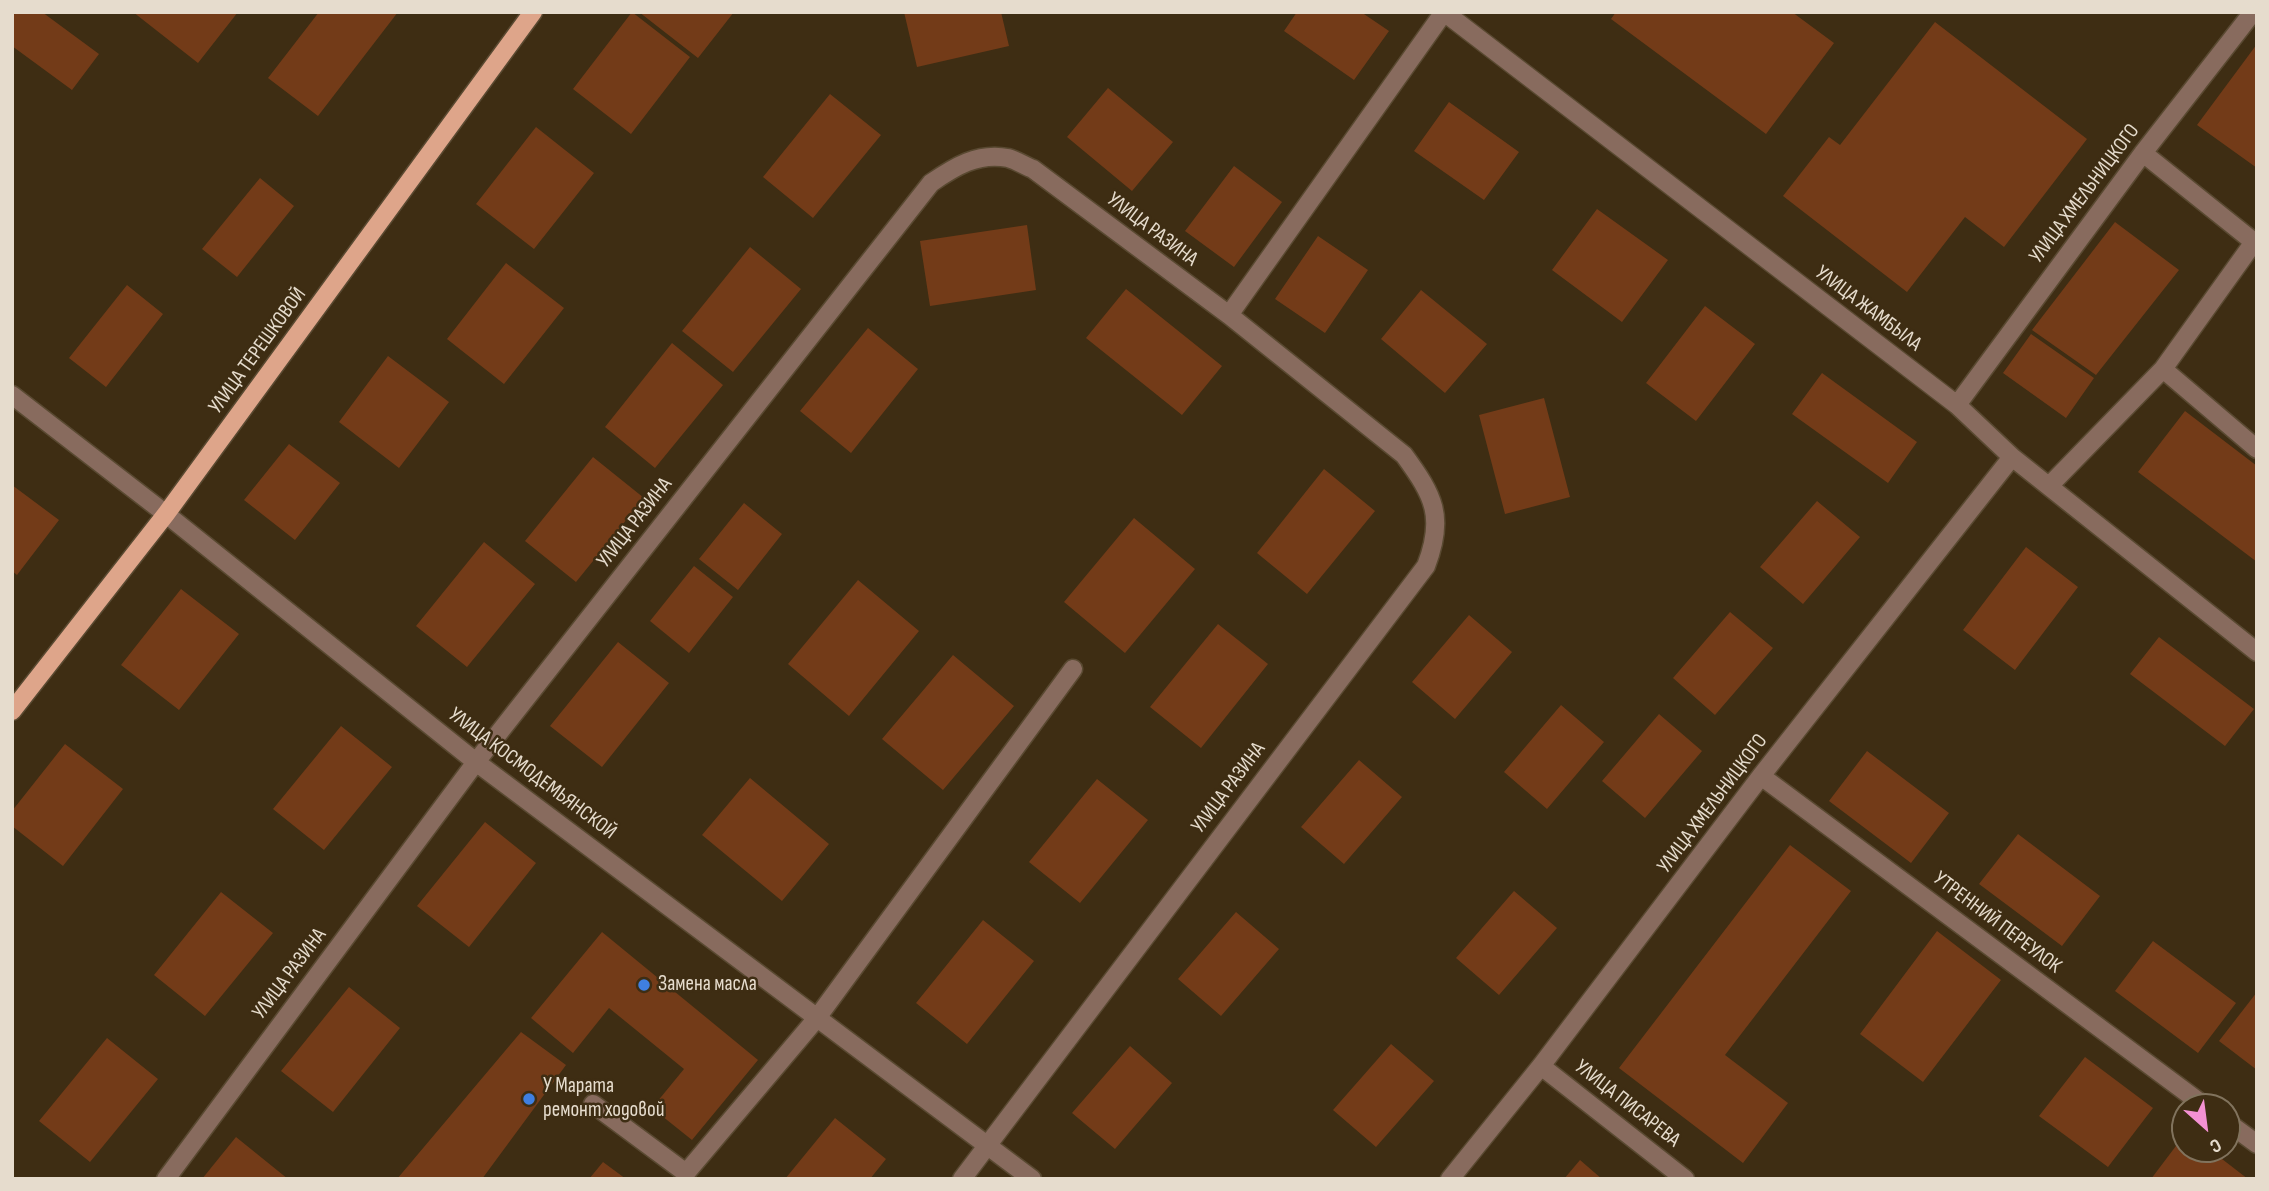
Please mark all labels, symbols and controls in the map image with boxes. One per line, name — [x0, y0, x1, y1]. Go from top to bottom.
street label: УЛИЦА ХМЕЛЬНИЦКОГО — [2025, 120, 2145, 268]
street label: УЛИЦА РАЗИНА — [1102, 188, 1202, 272]
street label: УЛИЦА ЖАМБЫЛА — [1810, 261, 1926, 357]
street label: УЛИЦА ТЕРЕШКОВОЙ — [204, 283, 312, 419]
street label: УЛИЦА РАЗИНА — [592, 473, 678, 573]
street label: УЛИЦА КОСМОДЕМЬЯНСКОЙ — [443, 703, 621, 845]
street label: УЛИЦА ХМЕЛЬНИЦКОГО — [1653, 730, 1773, 878]
street label: УЛИЦА РАЗИНА — [1187, 738, 1271, 838]
street label: УТРЕННИЙ ПЕРЕУЛОК — [1928, 867, 2066, 979]
street label: УЛИЦА РАЗИНА — [248, 924, 332, 1024]
place label: Замена масла — [658, 972, 757, 998]
marker: Замена масла — [636, 977, 652, 993]
street label: УЛИЦА ПИСАРЕВА — [1569, 1055, 1685, 1153]
place label: У Марата ремонт ходовой — [543, 1074, 665, 1124]
marker: У Марата ремонт ходовой — [521, 1091, 537, 1107]
north arrow — [2171, 1093, 2241, 1163]
text: С — [2205, 1133, 2225, 1158]

